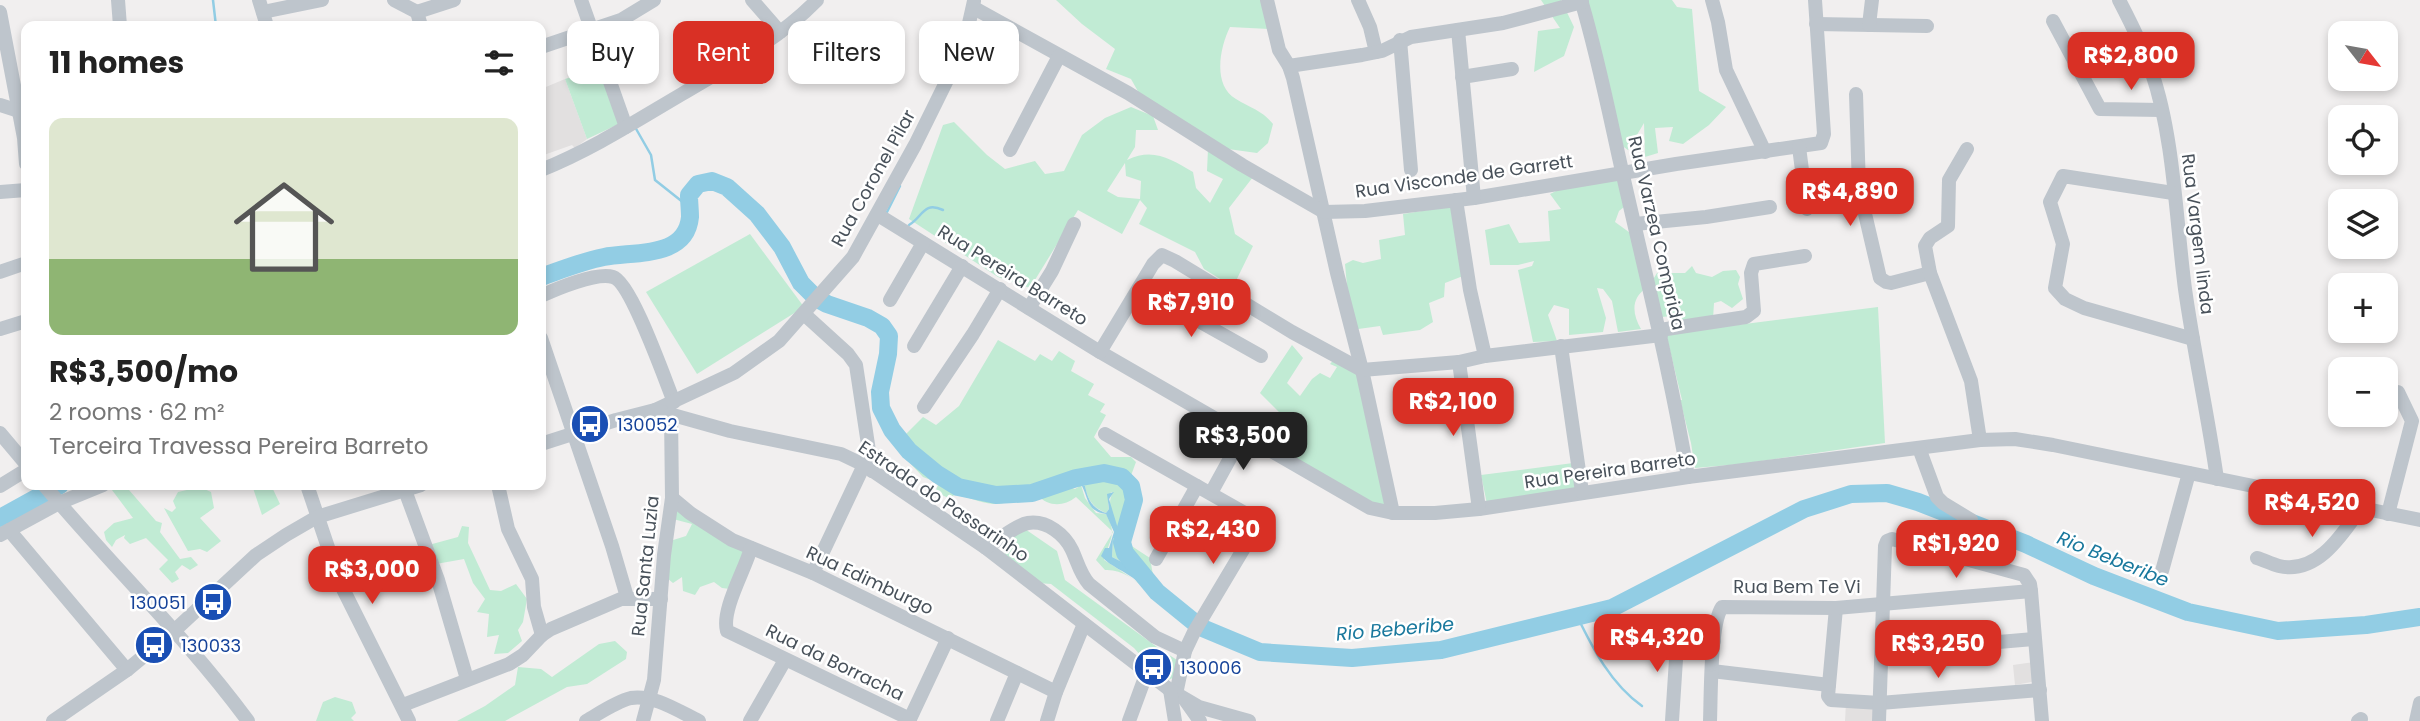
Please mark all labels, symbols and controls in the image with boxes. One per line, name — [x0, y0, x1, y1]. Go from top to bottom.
chip: Buy — [567, 21, 659, 84]
chip: Rent — [673, 21, 774, 84]
chip: Filters — [788, 21, 905, 84]
chip: New — [919, 21, 1019, 84]
north arrow — [2328, 21, 2398, 91]
map controls — [2328, 21, 2398, 427]
pin: R$2,800 — [2066, 32, 2196, 92]
text: R$2,800 — [2084, 39, 2178, 71]
text: 11 homes — [49, 41, 184, 84]
icon: filters — [480, 44, 518, 82]
street label: Rua Coronel Pilar — [825, 105, 921, 251]
button: locate — [2328, 105, 2398, 175]
street label: Rua Varzea Comprida — [1623, 134, 1691, 332]
street label: Rua Visconde de Garrett — [1354, 148, 1574, 204]
street label: Rua Vargem linda — [2176, 152, 2220, 316]
icon: home — [221, 164, 347, 290]
pin: R$4,890 — [1785, 168, 1915, 228]
text: R$4,890 — [1802, 175, 1898, 207]
button: layers — [2328, 189, 2398, 259]
street label: Rua Pereira Barreto — [933, 219, 1093, 331]
button: + — [2328, 273, 2398, 343]
pin: R$7,910 — [1126, 280, 1256, 339]
text: R$7,910 — [1148, 286, 1234, 318]
text: R$3,500/mo — [49, 350, 238, 393]
button: − — [2328, 357, 2398, 427]
pin: R$2,100 — [1388, 378, 1518, 438]
text: R$2,100 — [1409, 385, 1497, 417]
text: 2 rooms · 62 m² — [49, 396, 225, 428]
bus stop icon: 130052 — [569, 403, 611, 445]
place label: 130052 — [617, 412, 678, 437]
pin: R$3,500 — [1178, 412, 1308, 472]
text: R$3,500 — [1195, 419, 1291, 451]
text: Terceira Travessa Pereira Barreto — [49, 430, 428, 462]
street label: Estrada do Passarinho — [854, 434, 1034, 568]
street label: Rua Pereira Barreto — [1523, 446, 1697, 494]
pin: R$4,520 — [2247, 480, 2377, 539]
text: R$4,520 — [2264, 486, 2360, 518]
street label: Rua Santa Luzia — [625, 494, 665, 638]
pin: R$2,430 — [1148, 506, 1278, 566]
text: R$2,430 — [1166, 513, 1260, 545]
pin: R$1,920 — [1891, 520, 2021, 580]
water label: Rio Beberibe — [2053, 524, 2173, 594]
text: R$1,920 — [1912, 527, 2000, 559]
street label: Rua Edimburgo — [802, 540, 938, 620]
pin: R$3,000 — [307, 546, 437, 606]
text: R$3,000 — [324, 553, 420, 585]
street label: Rua Bem Te Vi — [1733, 574, 1861, 599]
bus stop icon: 130051 — [192, 581, 234, 623]
place label: 130051 — [130, 590, 186, 615]
water label: Rio Beberibe — [1335, 610, 1455, 648]
pin: R$4,320 — [1592, 614, 1722, 674]
street label: Rua da Borracha — [762, 618, 908, 706]
pin: R$3,250 — [1873, 620, 2003, 680]
text: R$4,320 — [1610, 621, 1704, 653]
bus stop icon: 130033 — [133, 624, 175, 666]
text: R$3,250 — [1891, 627, 1985, 659]
place label: 130033 — [181, 633, 241, 658]
bus stop icon: 130006 — [1132, 646, 1174, 688]
place label: 130006 — [1180, 655, 1242, 680]

